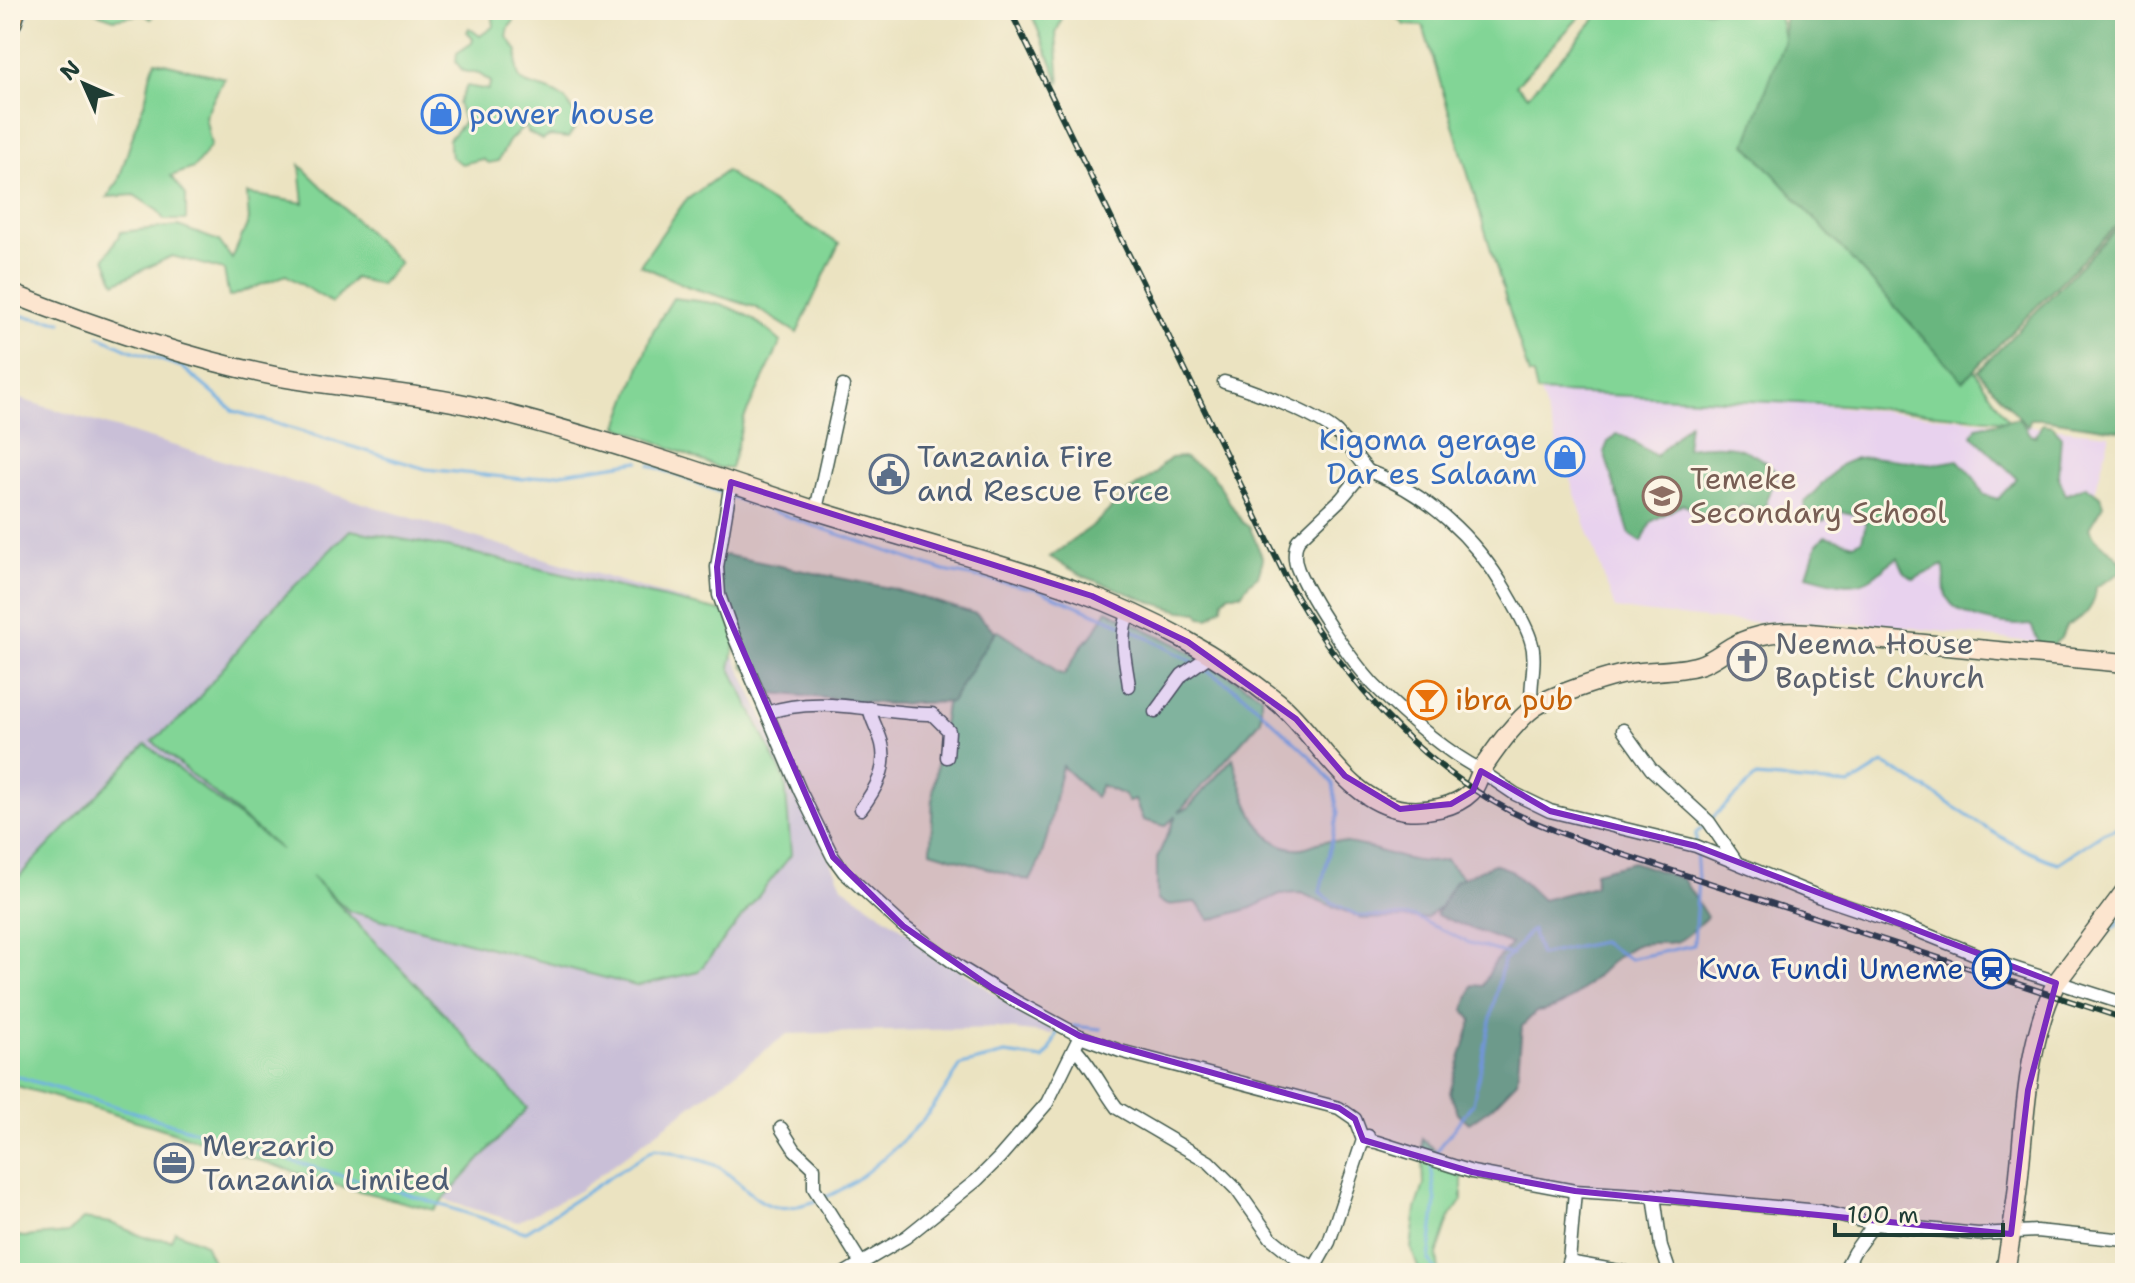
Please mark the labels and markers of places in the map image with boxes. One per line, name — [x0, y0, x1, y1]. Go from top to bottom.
shop icon: power house — [420, 93, 462, 135]
place label: power house — [469, 93, 655, 134]
place label: Kigoma gerage Dar es Salaam — [1319, 419, 1537, 494]
place label: Tanzania Fire and Rescue Force — [917, 436, 1170, 511]
shop icon: Kigoma gerage Dar es Salaam — [1544, 436, 1586, 478]
public building icon: Tanzania Fire and Rescue Force — [868, 453, 910, 495]
place label: Temeke Secondary School — [1690, 458, 1946, 533]
school or university icon: Temeke Secondary School — [1641, 475, 1683, 517]
place label: Neema House Baptist Church — [1775, 623, 1985, 698]
church icon: Neema House Baptist Church — [1726, 640, 1768, 682]
bar icon: ibra pub — [1406, 679, 1448, 721]
place label: ibra pub — [1455, 679, 1573, 720]
place label: Kwa Fundi Umeme — [1698, 948, 1964, 989]
station icon: Kwa Fundi Umeme — [1971, 948, 2013, 990]
place label: Merzario Tanzania Limited — [202, 1125, 450, 1200]
office icon: Merzario Tanzania Limited — [153, 1142, 195, 1184]

